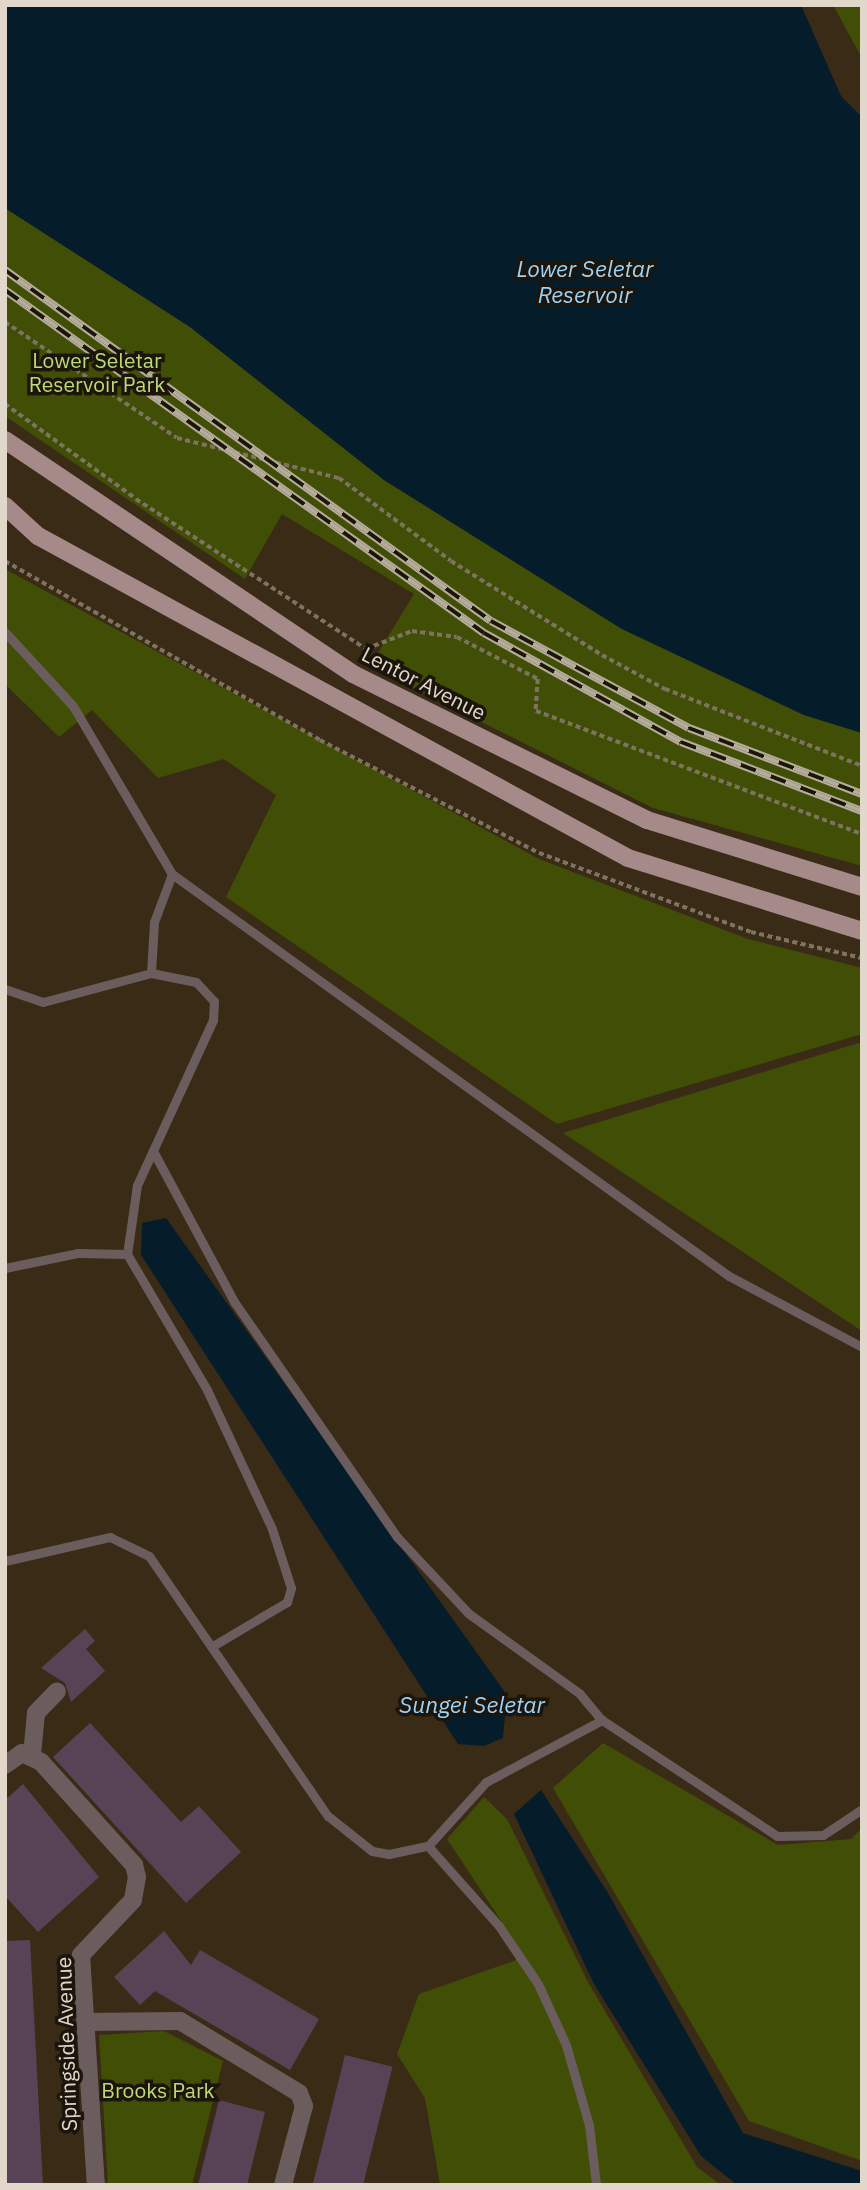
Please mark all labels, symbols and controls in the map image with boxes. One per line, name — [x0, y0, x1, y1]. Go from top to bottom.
water label: Lower Seletar Reservoir — [517, 254, 653, 308]
park label: Lower Seletar Reservoir Park — [29, 347, 165, 397]
street label: Lentor Avenue — [358, 641, 490, 725]
water label: Sungei Seletar — [399, 1690, 545, 1718]
street label: Springside Avenue — [50, 1956, 82, 2132]
park label: Brooks Park — [101, 2077, 215, 2103]

